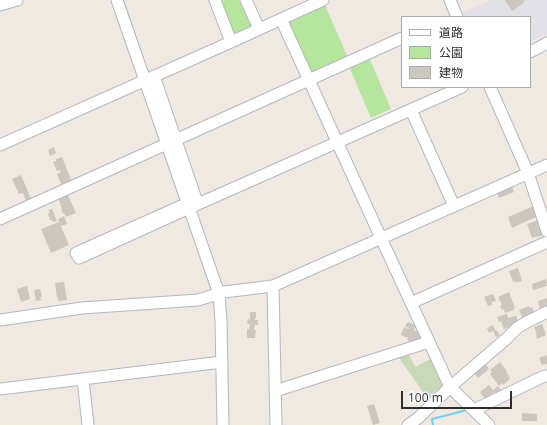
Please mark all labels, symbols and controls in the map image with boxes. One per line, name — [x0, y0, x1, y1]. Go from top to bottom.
legend — [401, 16, 531, 88]
text: 道路 — [439, 24, 463, 41]
text: 公園 — [439, 44, 463, 61]
text: 建物 — [439, 64, 463, 81]
scale bar — [403, 383, 514, 409]
text: 100 m — [408, 389, 443, 406]

